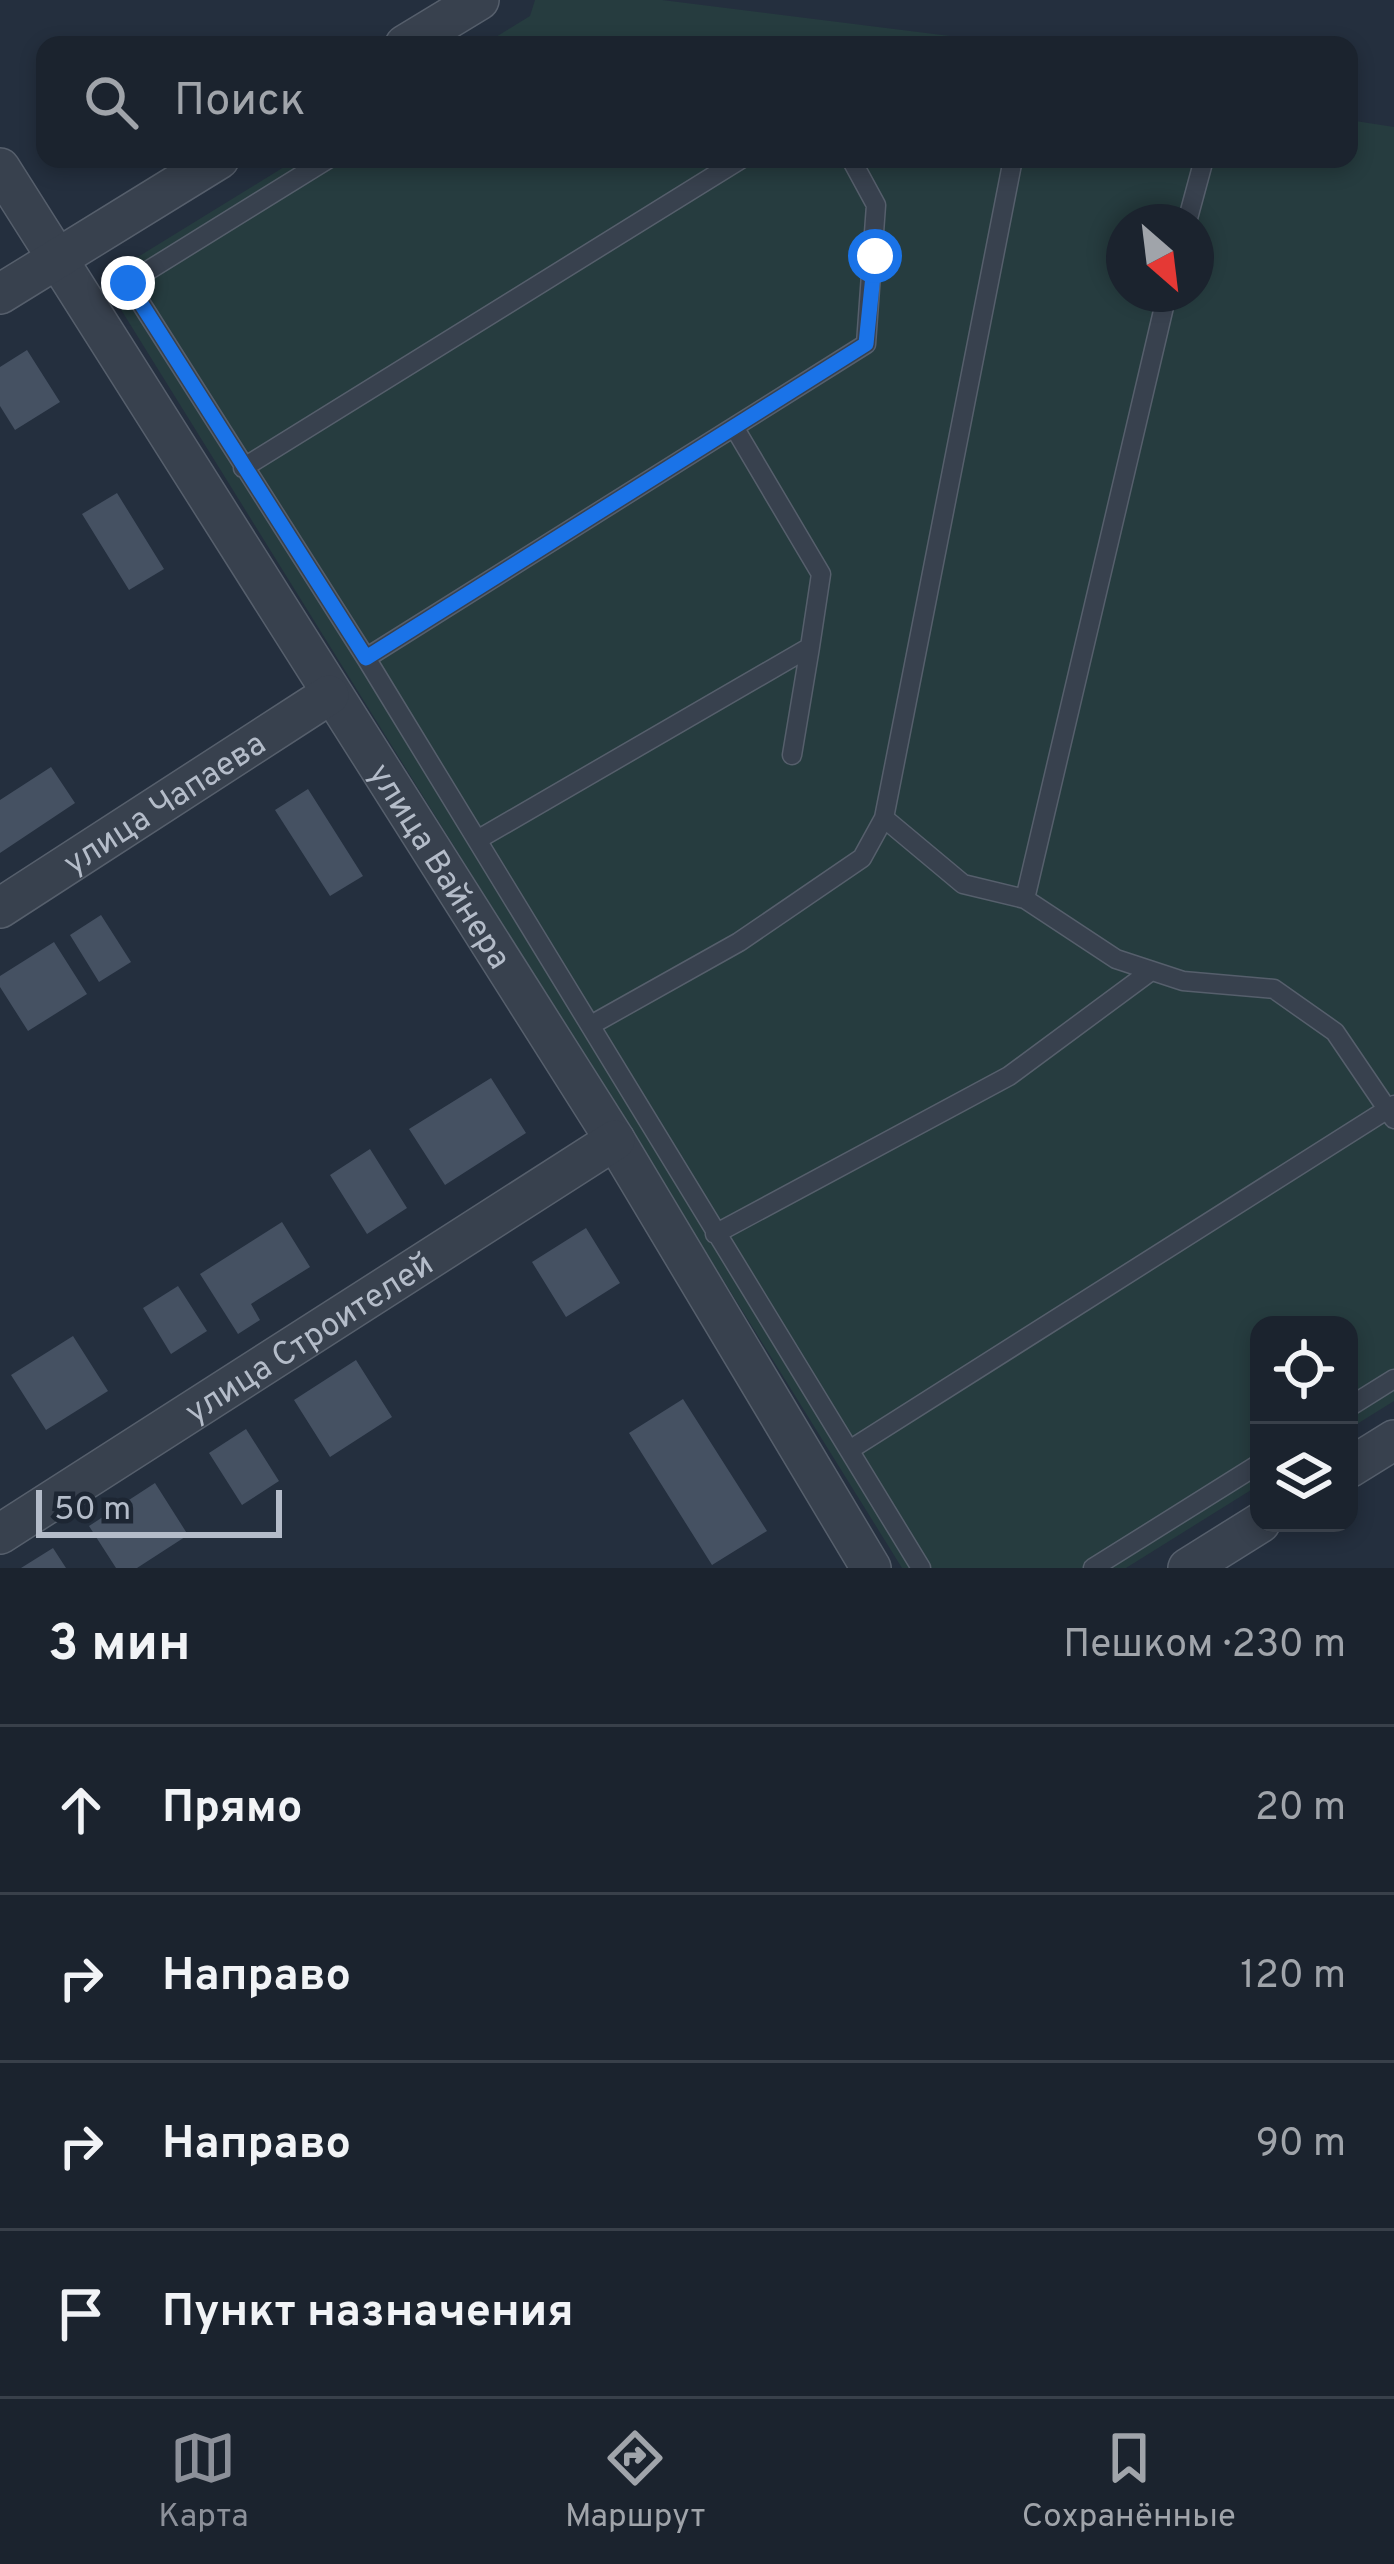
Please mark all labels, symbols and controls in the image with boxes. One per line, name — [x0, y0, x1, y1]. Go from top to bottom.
search box — [36, 36, 1358, 168]
icon: search — [78, 69, 144, 135]
text: Поиск — [174, 74, 305, 131]
north arrow — [1106, 204, 1214, 312]
route start — [848, 229, 902, 283]
route end — [101, 256, 155, 310]
street label: улица Чапаева — [57, 724, 275, 886]
street label: улица Вайнера — [357, 757, 518, 978]
street label: улица Строителей — [178, 1245, 442, 1435]
map controls — [1250, 1316, 1358, 1532]
button: locate — [1250, 1316, 1358, 1424]
button: layers — [1250, 1424, 1358, 1532]
scale bar — [36, 1484, 282, 1537]
text: 50 m — [54, 1490, 131, 1532]
text: 3 мин — [48, 1614, 191, 1679]
text: Пешком · 230 m — [1063, 1622, 1346, 1671]
icon: ahead — [48, 1777, 114, 1843]
text: Прямо — [162, 1781, 303, 1838]
text: 20 m — [1255, 1785, 1346, 1834]
icon: right — [48, 1945, 114, 2011]
text: Направо — [162, 1949, 351, 2006]
text: 120 m — [1240, 1953, 1346, 2002]
icon: right — [48, 2113, 114, 2179]
text: Направо — [162, 2117, 351, 2174]
text: 90 m — [1256, 2121, 1346, 2170]
icon: arrive — [48, 2281, 114, 2347]
text: Пункт назначения — [162, 2285, 574, 2342]
tab: Карта — [158, 2425, 249, 2539]
tab: Маршрут — [565, 2425, 705, 2539]
tab: Сохранённые — [1022, 2425, 1236, 2539]

